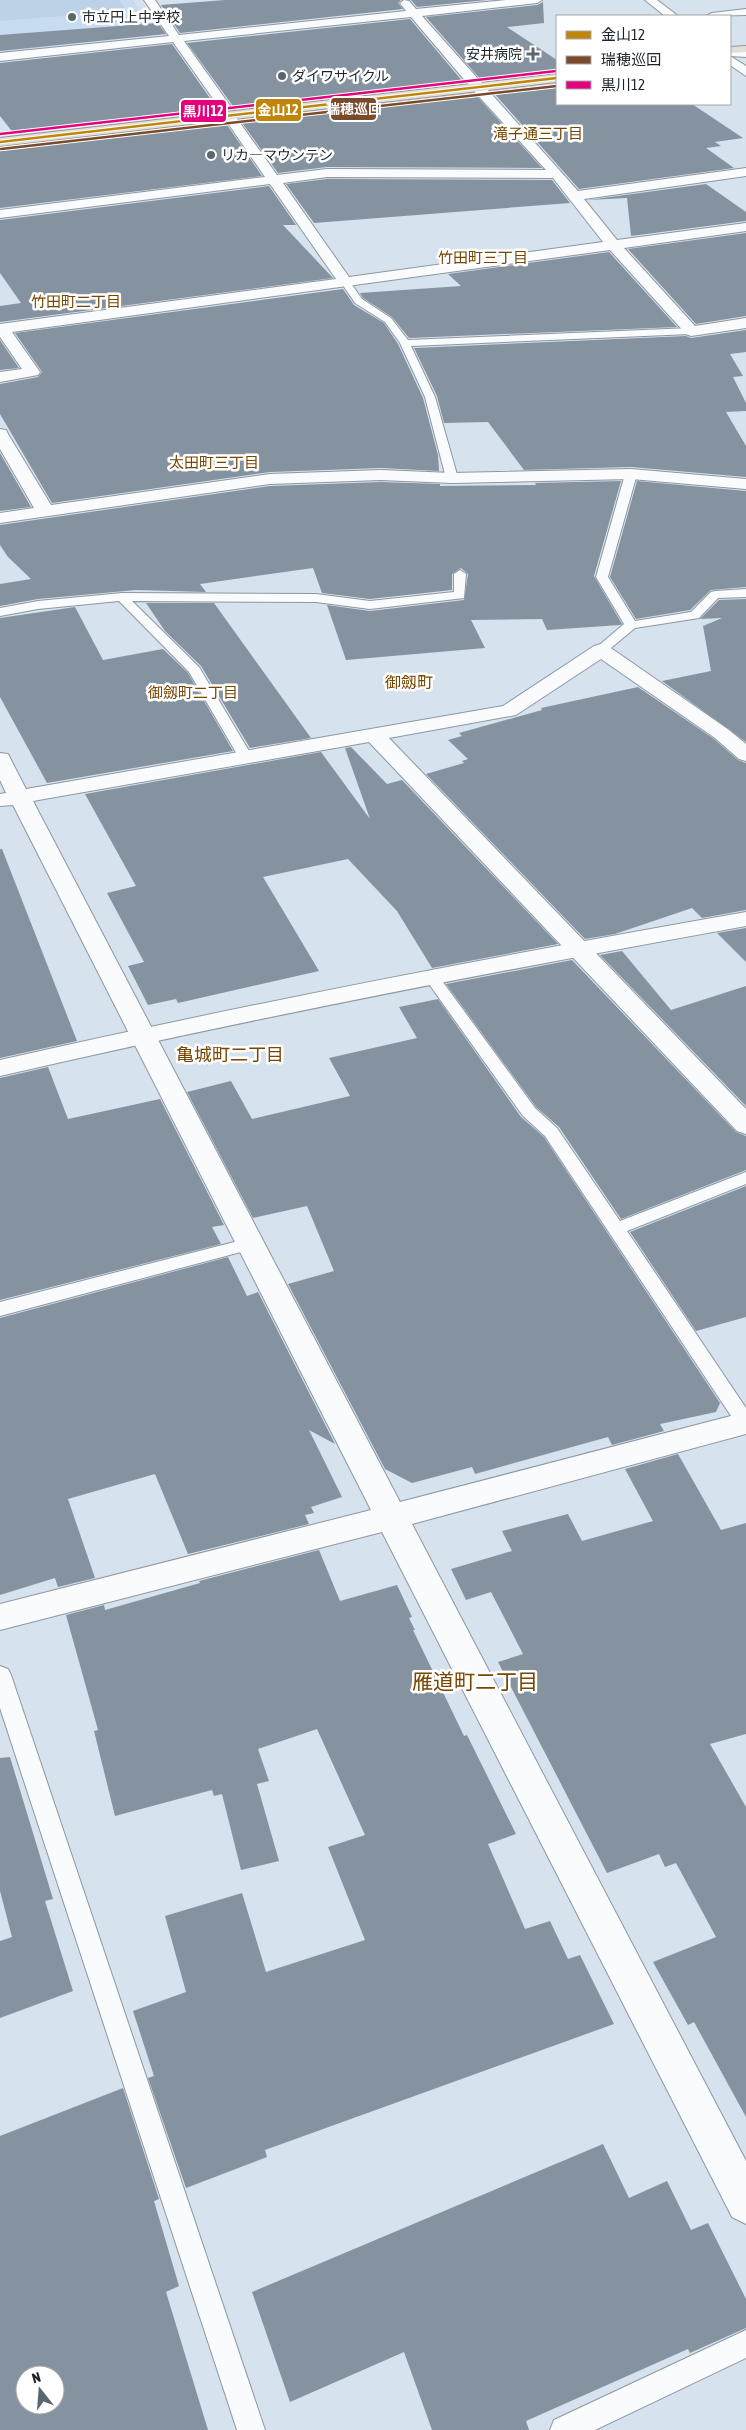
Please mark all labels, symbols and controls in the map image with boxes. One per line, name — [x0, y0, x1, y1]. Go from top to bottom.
place label: 市立円上中学校 — [82, 9, 180, 25]
marker: 市立円上中学校 — [66, 11, 78, 23]
legend — [556, 15, 731, 105]
text: 金山12 — [601, 26, 645, 43]
place label: 安井病院 — [466, 46, 522, 62]
marker: 安井病院 — [526, 47, 540, 61]
text: 瑞穂巡回 — [601, 51, 661, 68]
place label: ダイワサイクル — [292, 68, 389, 84]
marker: ダイワサイクル — [276, 70, 288, 82]
text: 黒川12 — [601, 76, 645, 93]
line badge: 瑞穂巡回 — [330, 97, 377, 121]
line badge: 金山12 — [255, 98, 302, 122]
line badge: 黒川12 — [180, 99, 227, 123]
text: 瑞穂巡回 — [326, 101, 382, 117]
text: 金山12 — [257, 102, 299, 118]
text: 黒川12 — [182, 103, 224, 119]
district label: 滝子通三丁目 — [493, 125, 583, 142]
place label: リカ―マウンテン — [221, 147, 333, 163]
marker: リカ―マウンテン — [205, 149, 217, 161]
district label: 竹田町三丁目 — [438, 249, 528, 266]
district label: 竹田町二丁目 — [31, 293, 121, 310]
district label: 太田町三丁目 — [169, 454, 259, 471]
district label: 御劔町 — [385, 673, 433, 691]
district label: 御劔町二丁目 — [148, 684, 238, 701]
district label: 亀城町二丁目 — [176, 1044, 284, 1065]
district label: 雁道町二丁目 — [412, 1669, 538, 1693]
north arrow — [15, 2365, 65, 2415]
text: N — [30, 2369, 42, 2386]

